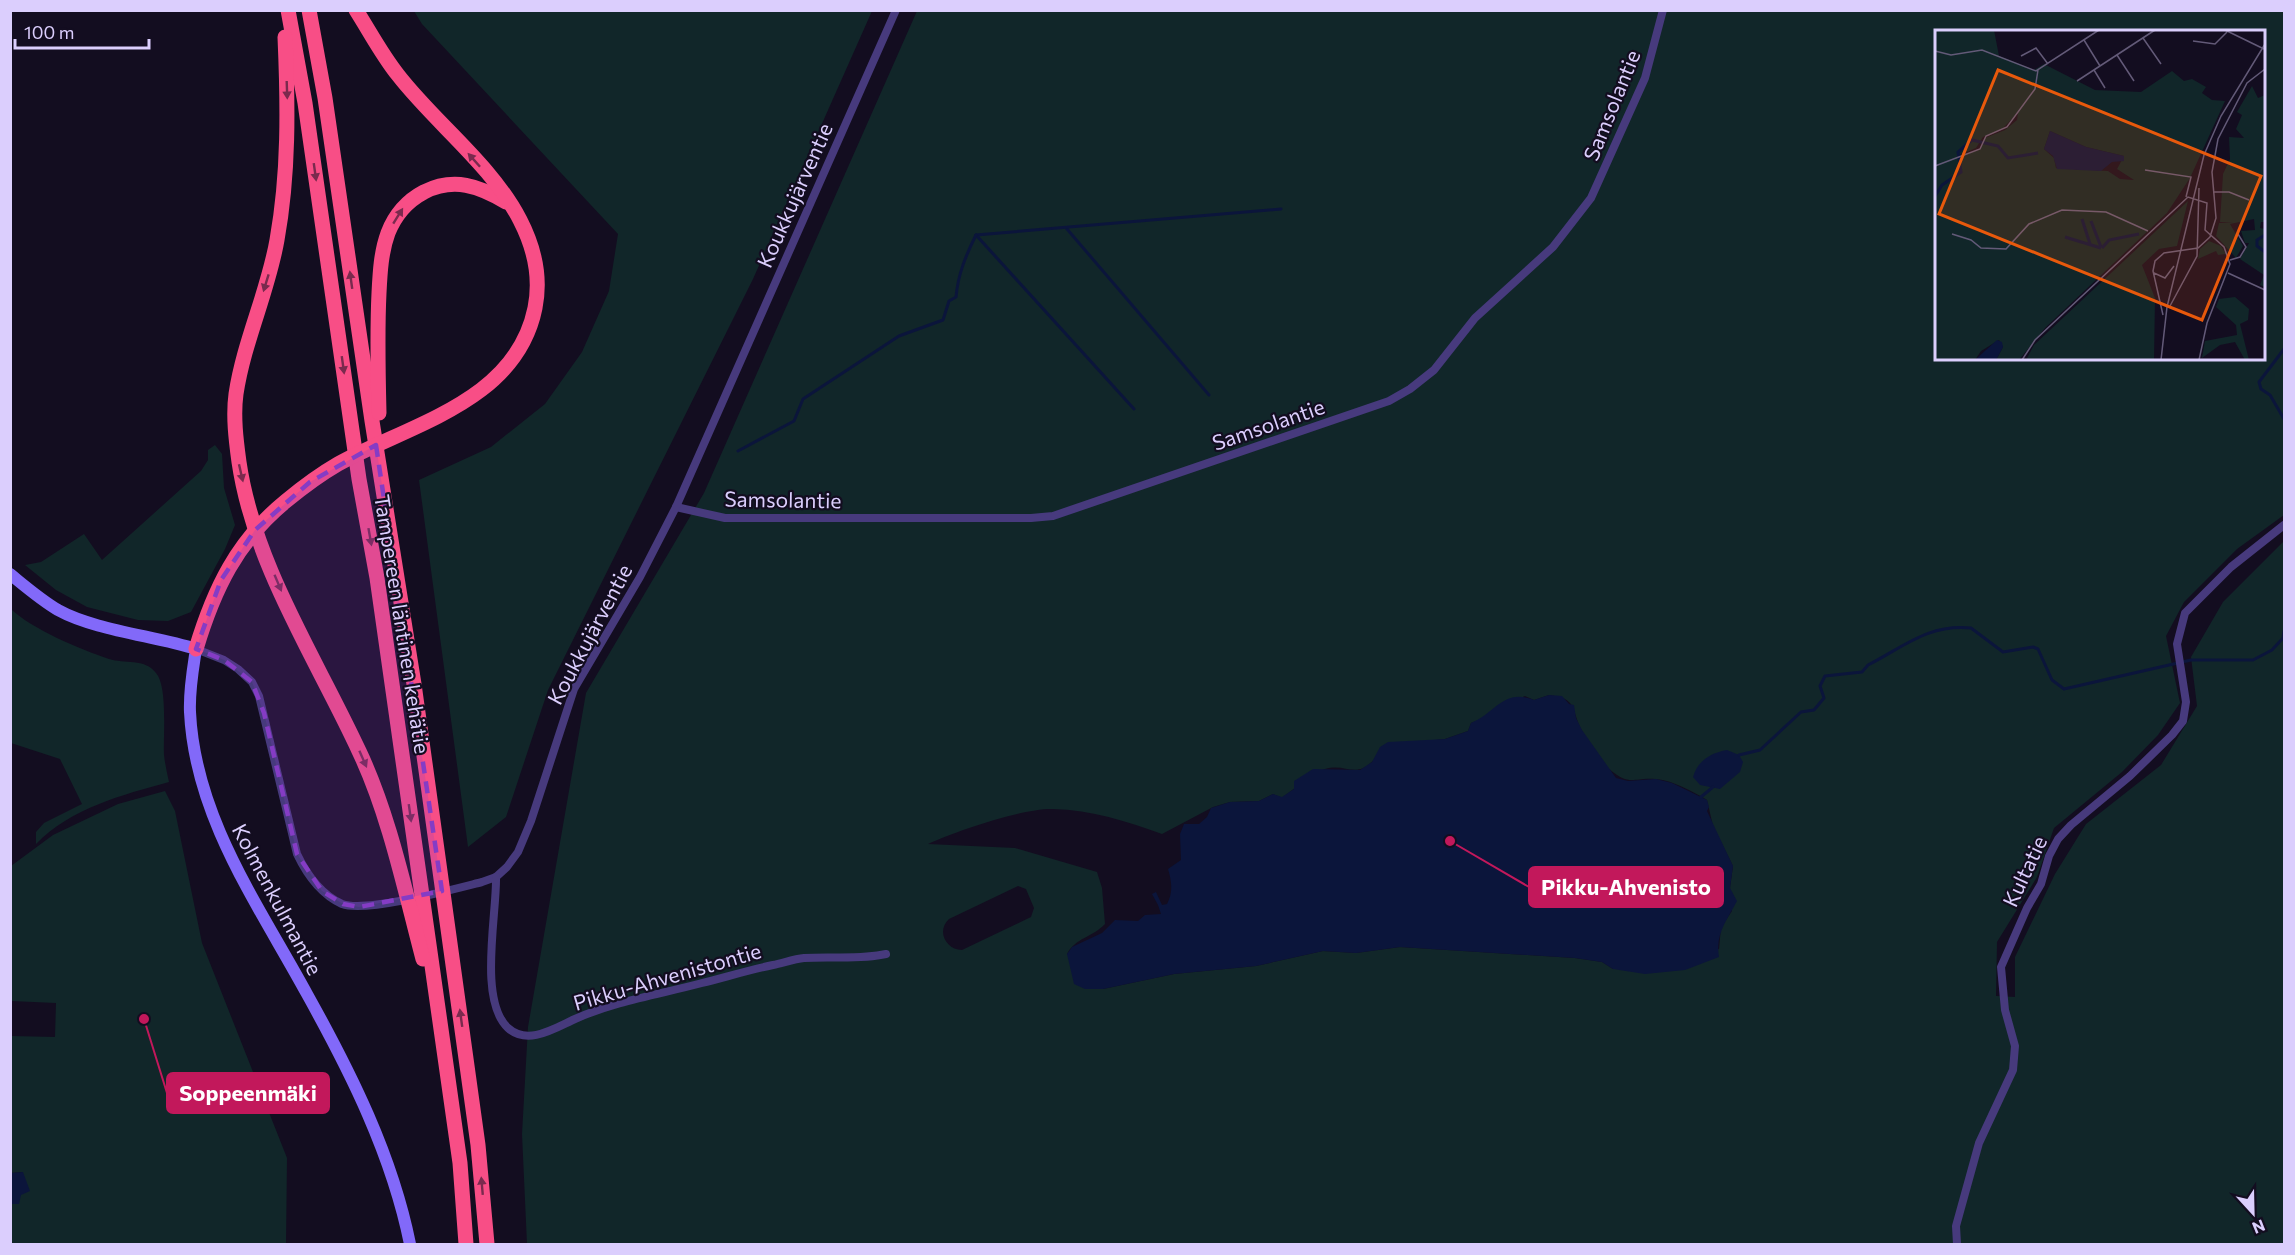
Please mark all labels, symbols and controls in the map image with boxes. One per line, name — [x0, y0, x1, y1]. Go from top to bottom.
scale bar — [15, 12, 148, 50]
text: 100 m — [24, 21, 74, 43]
inset map — [1935, 30, 2265, 360]
street label: Samsolantie — [1577, 46, 1645, 164]
one-way arrow — [282, 80, 292, 99]
street label: Koukkujärventie — [751, 119, 837, 271]
one-way arrow — [468, 153, 481, 168]
one-way arrow — [310, 162, 319, 181]
one-way arrow — [392, 208, 403, 224]
one-way arrow — [347, 271, 356, 290]
one-way arrow — [261, 274, 270, 292]
one-way arrow — [338, 355, 347, 374]
street label: Samsolantie — [1209, 393, 1327, 455]
one-way arrow — [237, 464, 247, 483]
street label: Samsolantie — [724, 485, 842, 513]
street label: Tampereen läntinen kehätie — [370, 493, 436, 755]
one-way arrow — [365, 527, 374, 546]
street label: Koukkujärventie — [541, 560, 637, 708]
one-way arrow — [273, 575, 283, 593]
one-way arrow — [358, 750, 368, 768]
one-way arrow — [406, 803, 415, 822]
street label: Kolmenkulmantie — [228, 819, 328, 979]
street label: Kultatie — [1997, 831, 2051, 911]
callout: Pikku-Ahvenisto — [1529, 867, 1723, 907]
text: Pikku-Ahvenisto — [1541, 873, 1711, 900]
street label: Pikku-Ahvenistontie — [570, 937, 764, 1015]
one-way arrow — [457, 1008, 466, 1027]
callout: Soppeenmäki — [167, 1073, 329, 1113]
text: Soppeenmäki — [179, 1079, 317, 1106]
one-way arrow — [477, 1177, 487, 1196]
north arrow — [2223, 1183, 2283, 1243]
text: N — [2250, 1216, 2268, 1238]

